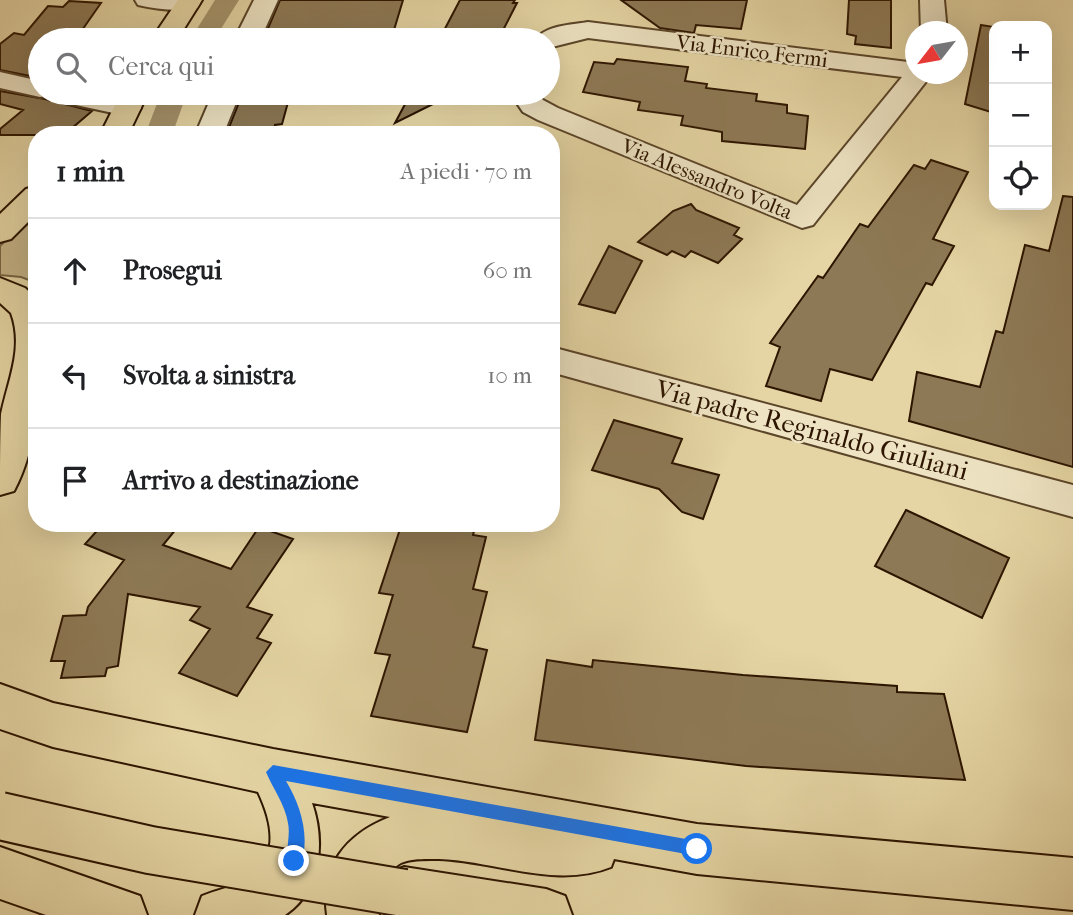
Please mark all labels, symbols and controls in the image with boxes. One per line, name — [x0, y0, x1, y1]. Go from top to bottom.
north arrow — [905, 21, 968, 84]
map controls — [989, 21, 1052, 210]
button: + — [989, 21, 1052, 84]
search box — [28, 28, 560, 105]
street label: Via Enrico Fermi — [674, 30, 829, 72]
icon: search — [52, 48, 90, 86]
text: Cerca qui — [108, 51, 214, 82]
button: − — [989, 84, 1052, 147]
street label: Via Alessandro Volta — [617, 133, 796, 224]
button: locate — [989, 147, 1052, 210]
text: 1 min — [56, 154, 124, 189]
text: A piedi · 70 m — [400, 158, 532, 185]
icon: ahead — [56, 252, 94, 290]
text: Prosegui — [123, 255, 222, 286]
text: 60 m — [483, 257, 532, 284]
icon: left — [56, 357, 94, 395]
text: Svolta a sinistra — [123, 360, 295, 391]
text: 10 m — [487, 362, 532, 389]
street label: Via padre Reginaldo Giuliani — [651, 373, 972, 487]
icon: arrive — [56, 462, 94, 500]
text: Arrivo a destinazione — [123, 465, 359, 496]
route start — [681, 833, 712, 864]
route end — [278, 845, 309, 876]

